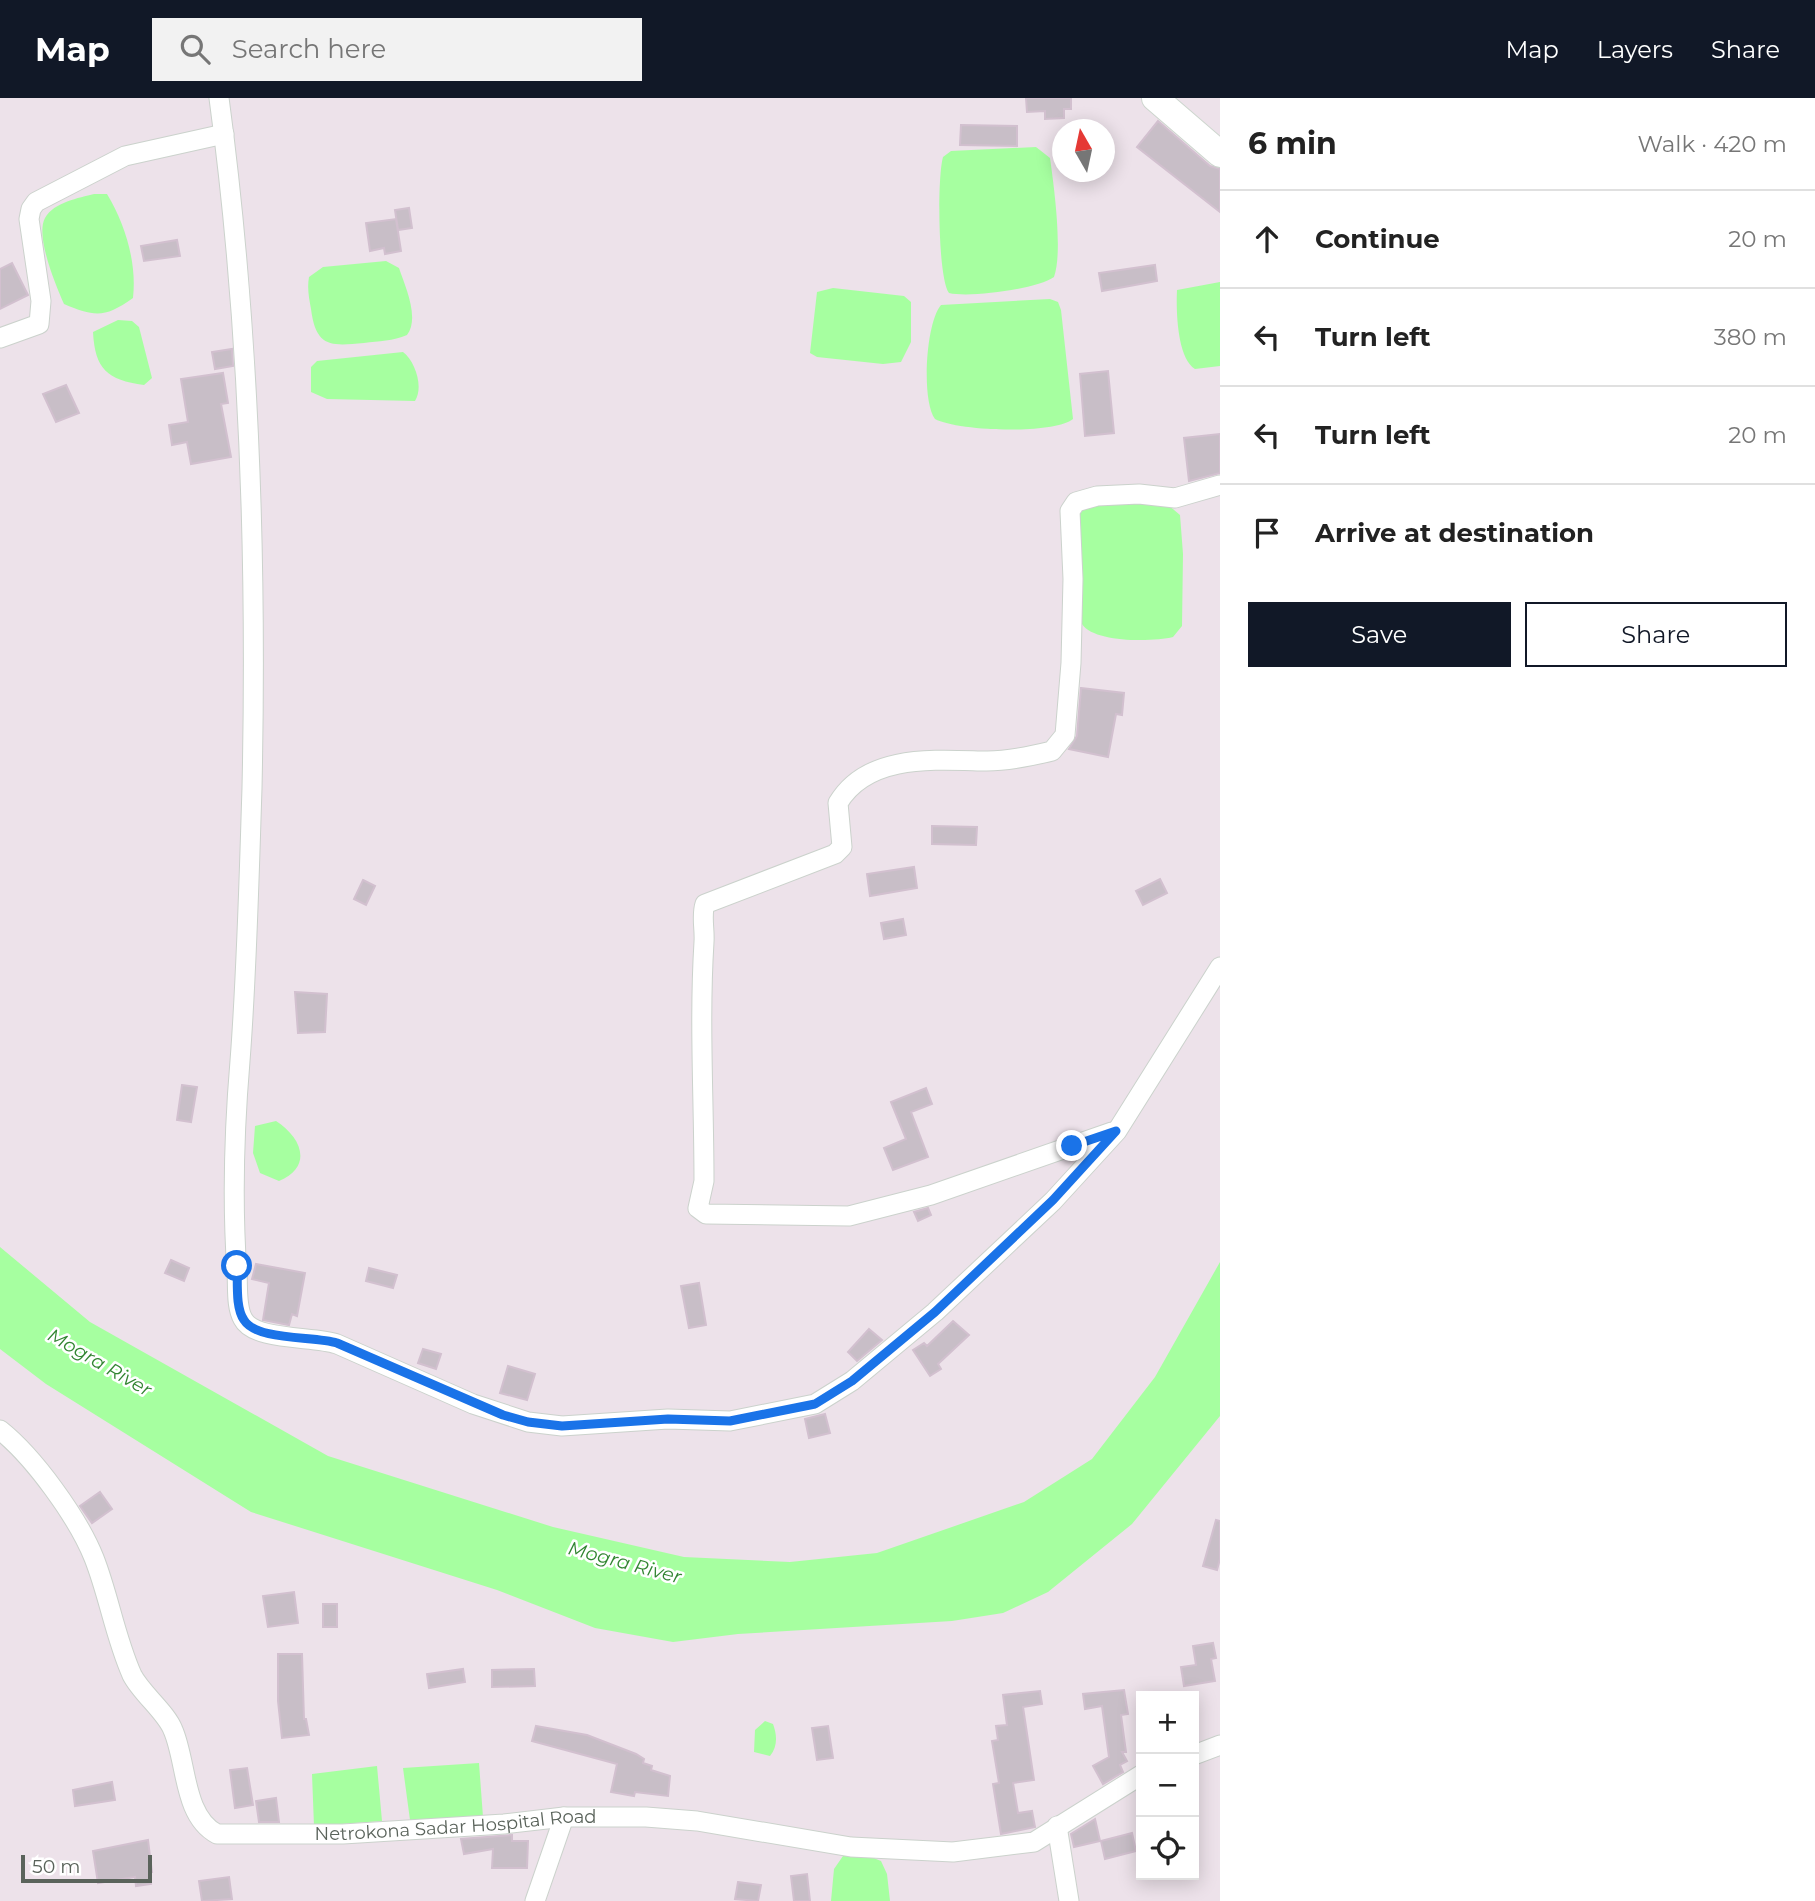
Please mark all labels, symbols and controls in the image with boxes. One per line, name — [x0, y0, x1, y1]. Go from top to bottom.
search box — [152, 18, 642, 81]
text: Map — [35, 29, 110, 69]
icon: search — [176, 30, 214, 68]
text: Search here — [232, 33, 386, 65]
text: Map — [1505, 35, 1559, 64]
text: Layers — [1597, 35, 1673, 64]
text: Share — [1711, 35, 1780, 64]
north arrow — [1052, 119, 1115, 182]
text: 6 min — [1248, 125, 1337, 162]
text: Walk · 420 m — [1638, 130, 1787, 158]
icon: ahead — [1248, 220, 1286, 258]
text: Continue — [1315, 223, 1440, 255]
text: 20 m — [1728, 225, 1787, 253]
icon: left — [1248, 318, 1286, 356]
text: Turn left — [1315, 321, 1431, 353]
text: 380 m — [1714, 323, 1787, 351]
icon: left — [1248, 416, 1286, 454]
text: Turn left — [1315, 419, 1431, 451]
text: 20 m — [1728, 421, 1787, 449]
icon: arrive — [1248, 514, 1286, 552]
text: Arrive at destination — [1315, 517, 1594, 549]
button: Save — [1248, 602, 1511, 667]
button: Share — [1525, 602, 1787, 667]
route end — [1056, 1130, 1087, 1161]
route start — [221, 1250, 252, 1281]
water label: Mogra River — [44, 1323, 156, 1402]
water label: Mogra River — [566, 1536, 684, 1589]
map controls — [1136, 1691, 1199, 1880]
button: + — [1136, 1691, 1199, 1754]
button: − — [1136, 1754, 1199, 1817]
street label: Netrokona Sadar Hospital Road — [315, 1806, 597, 1845]
button: locate — [1136, 1817, 1199, 1880]
scale bar — [21, 1852, 152, 1884]
text: 50 m — [32, 1855, 80, 1878]

